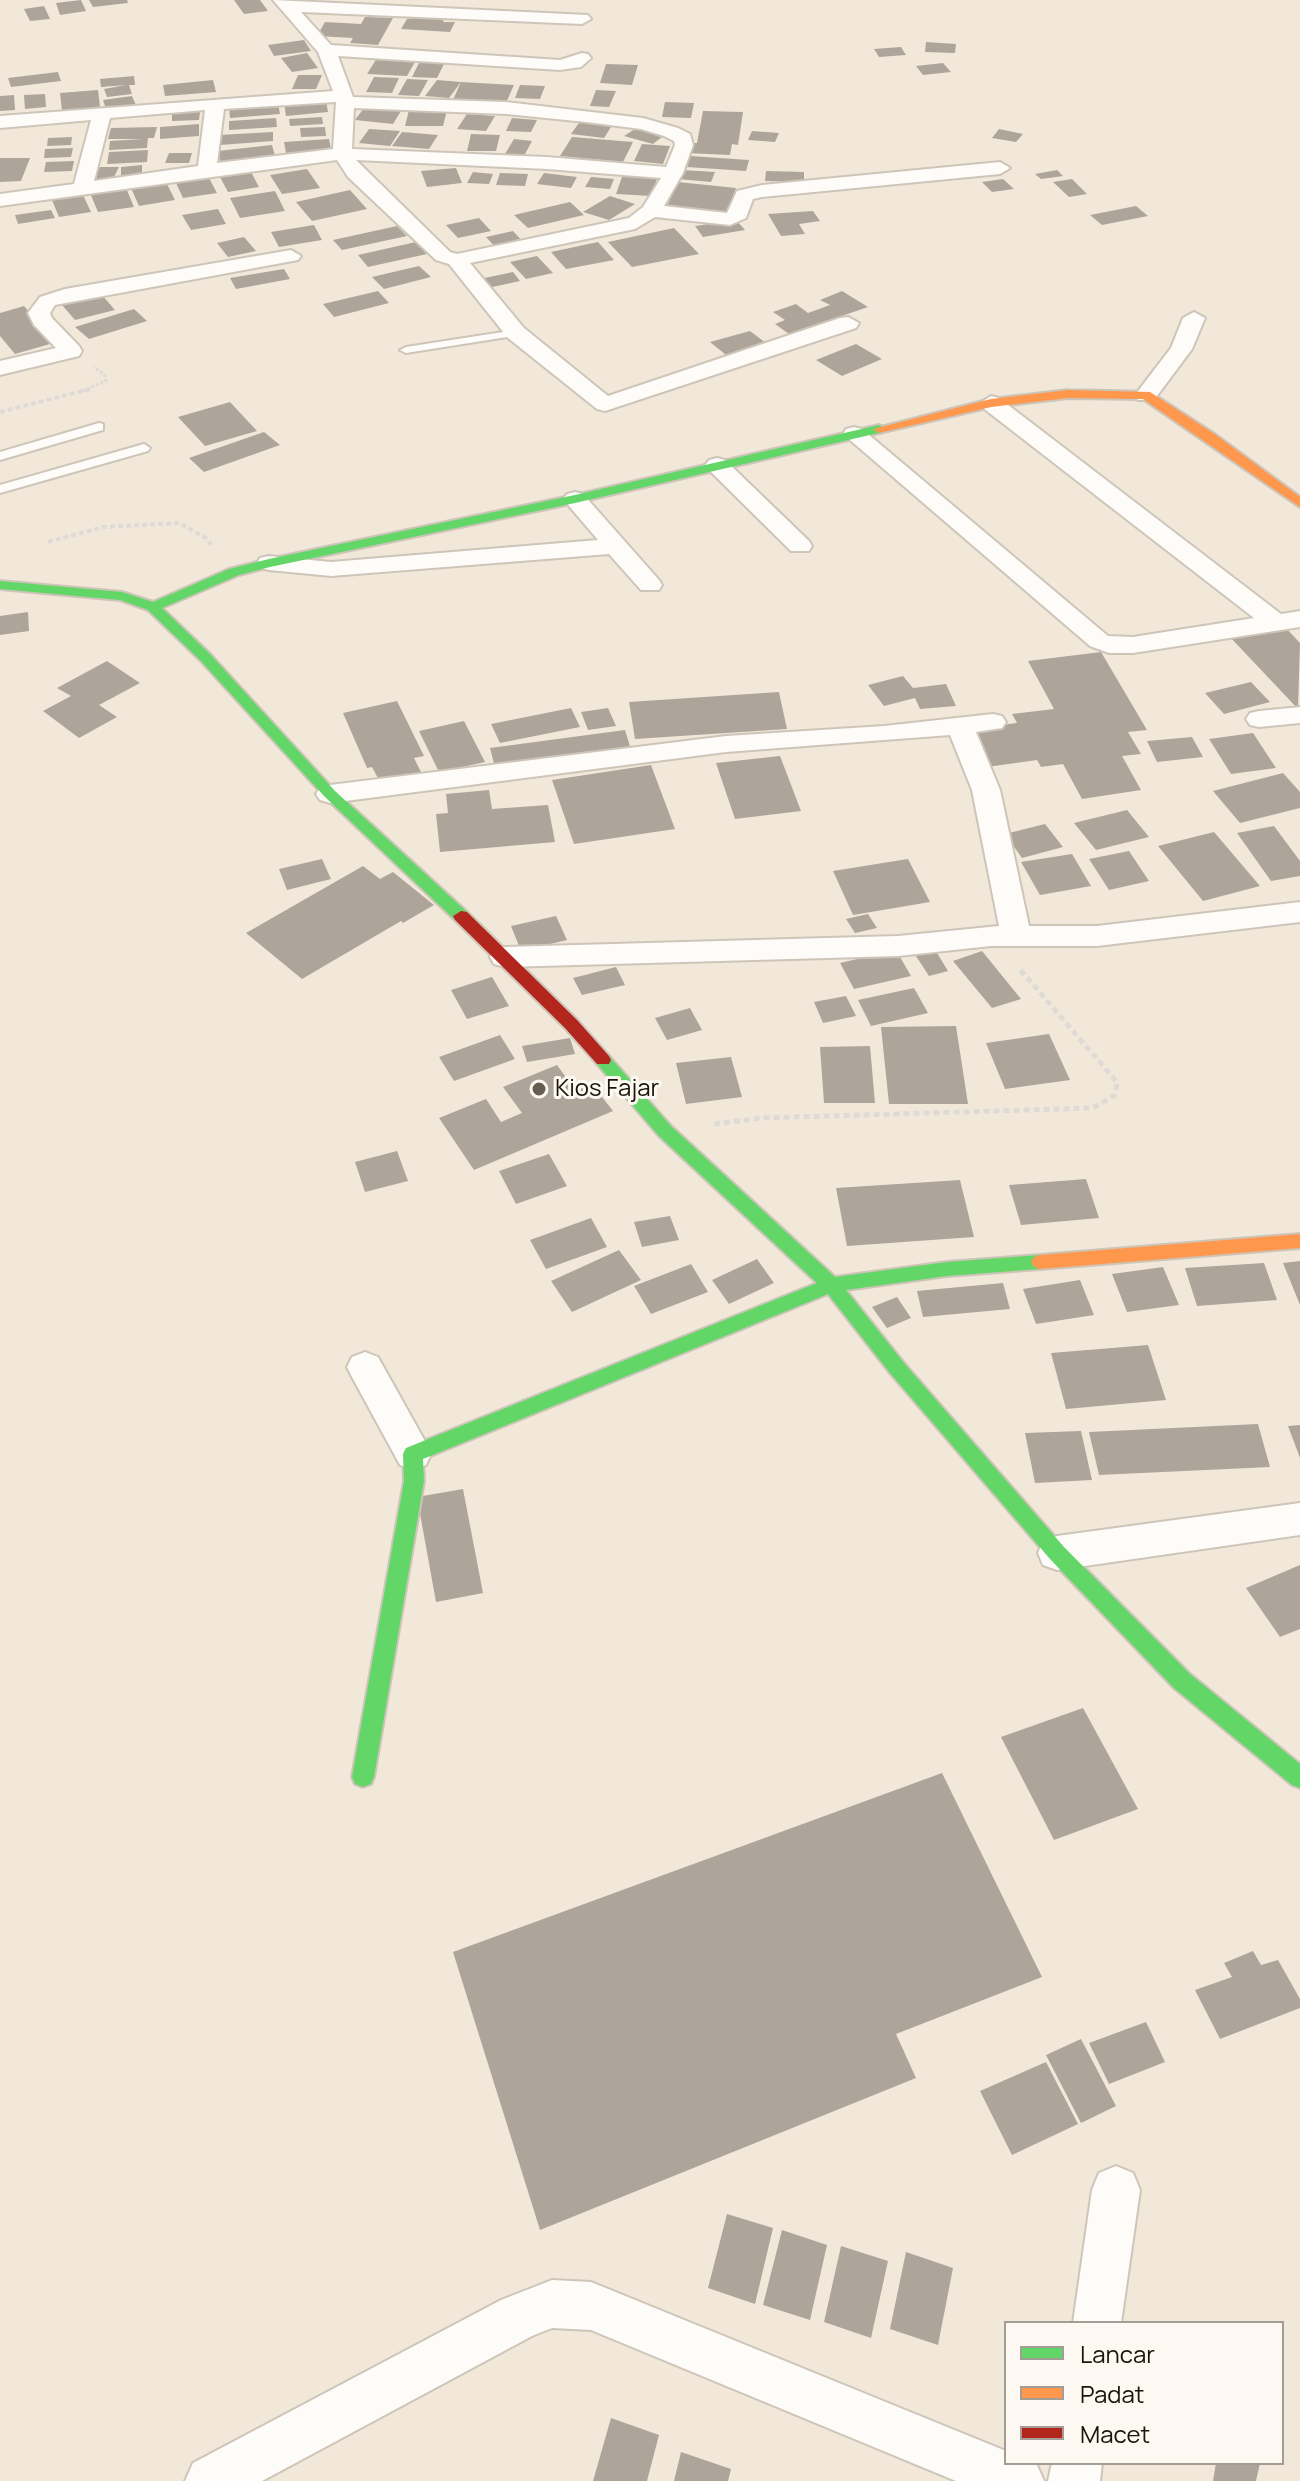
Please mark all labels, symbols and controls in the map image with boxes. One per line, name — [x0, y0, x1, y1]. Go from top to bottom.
place label: Kios Fajar — [555, 1075, 659, 1103]
marker: Kios Fajar — [530, 1080, 548, 1098]
legend — [1004, 2321, 1284, 2465]
text: Lancar — [1080, 2337, 1155, 2370]
text: Padat — [1080, 2377, 1144, 2410]
text: Macet — [1080, 2417, 1150, 2450]

